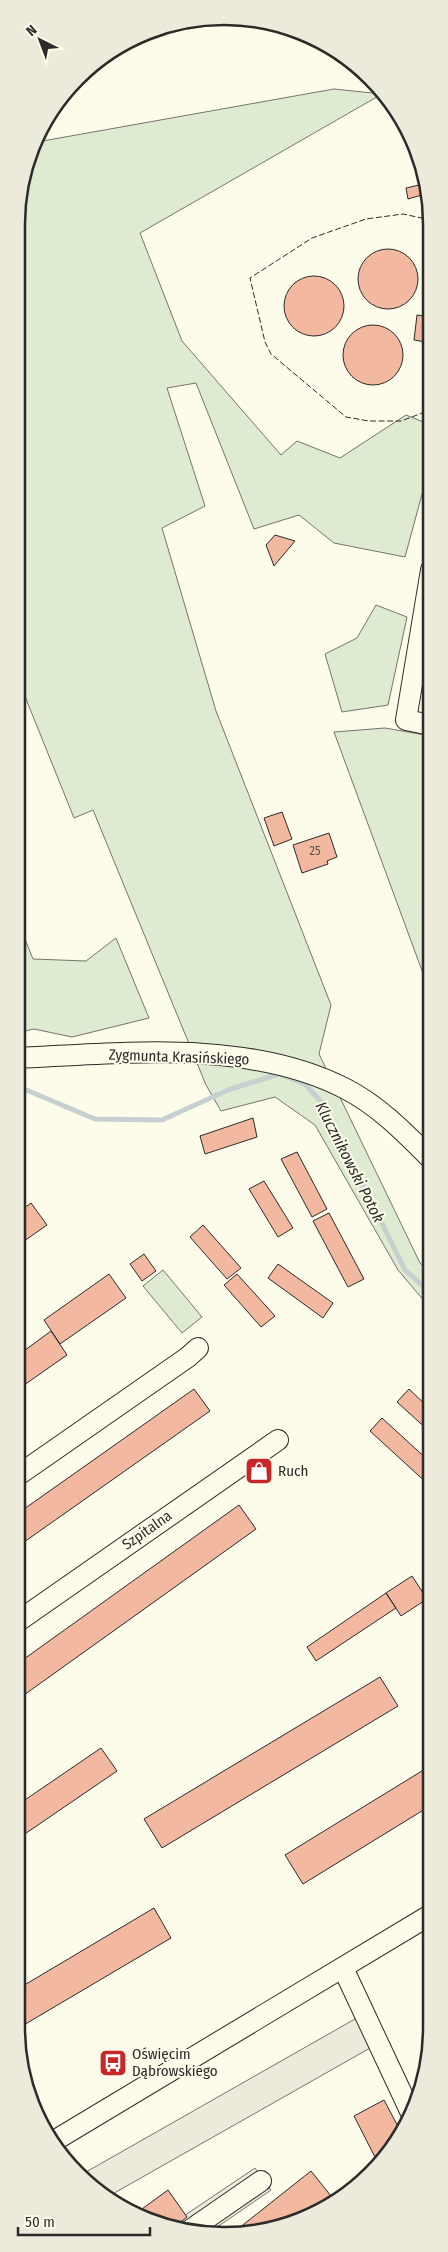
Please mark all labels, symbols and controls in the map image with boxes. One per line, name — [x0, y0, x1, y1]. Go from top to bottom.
north arrow — [15, 15, 65, 65]
text: N — [23, 22, 40, 40]
house number: 25 — [310, 844, 321, 858]
street label: Zygmunta Krasińskiego — [108, 1046, 250, 1068]
water label: Klucznikowski Potok — [311, 1098, 389, 1226]
shop icon: Ruch — [244, 1456, 274, 1486]
place label: Ruch — [278, 1462, 308, 1480]
street label: Szpitalna — [119, 1507, 175, 1553]
place label: Oświęcim Dąbrowskiego — [132, 2045, 218, 2080]
bus stop icon: Oświęcim Dąbrowskiego — [98, 2048, 128, 2078]
scale bar — [18, 2204, 150, 2236]
text: 50 m — [25, 2213, 55, 2231]

